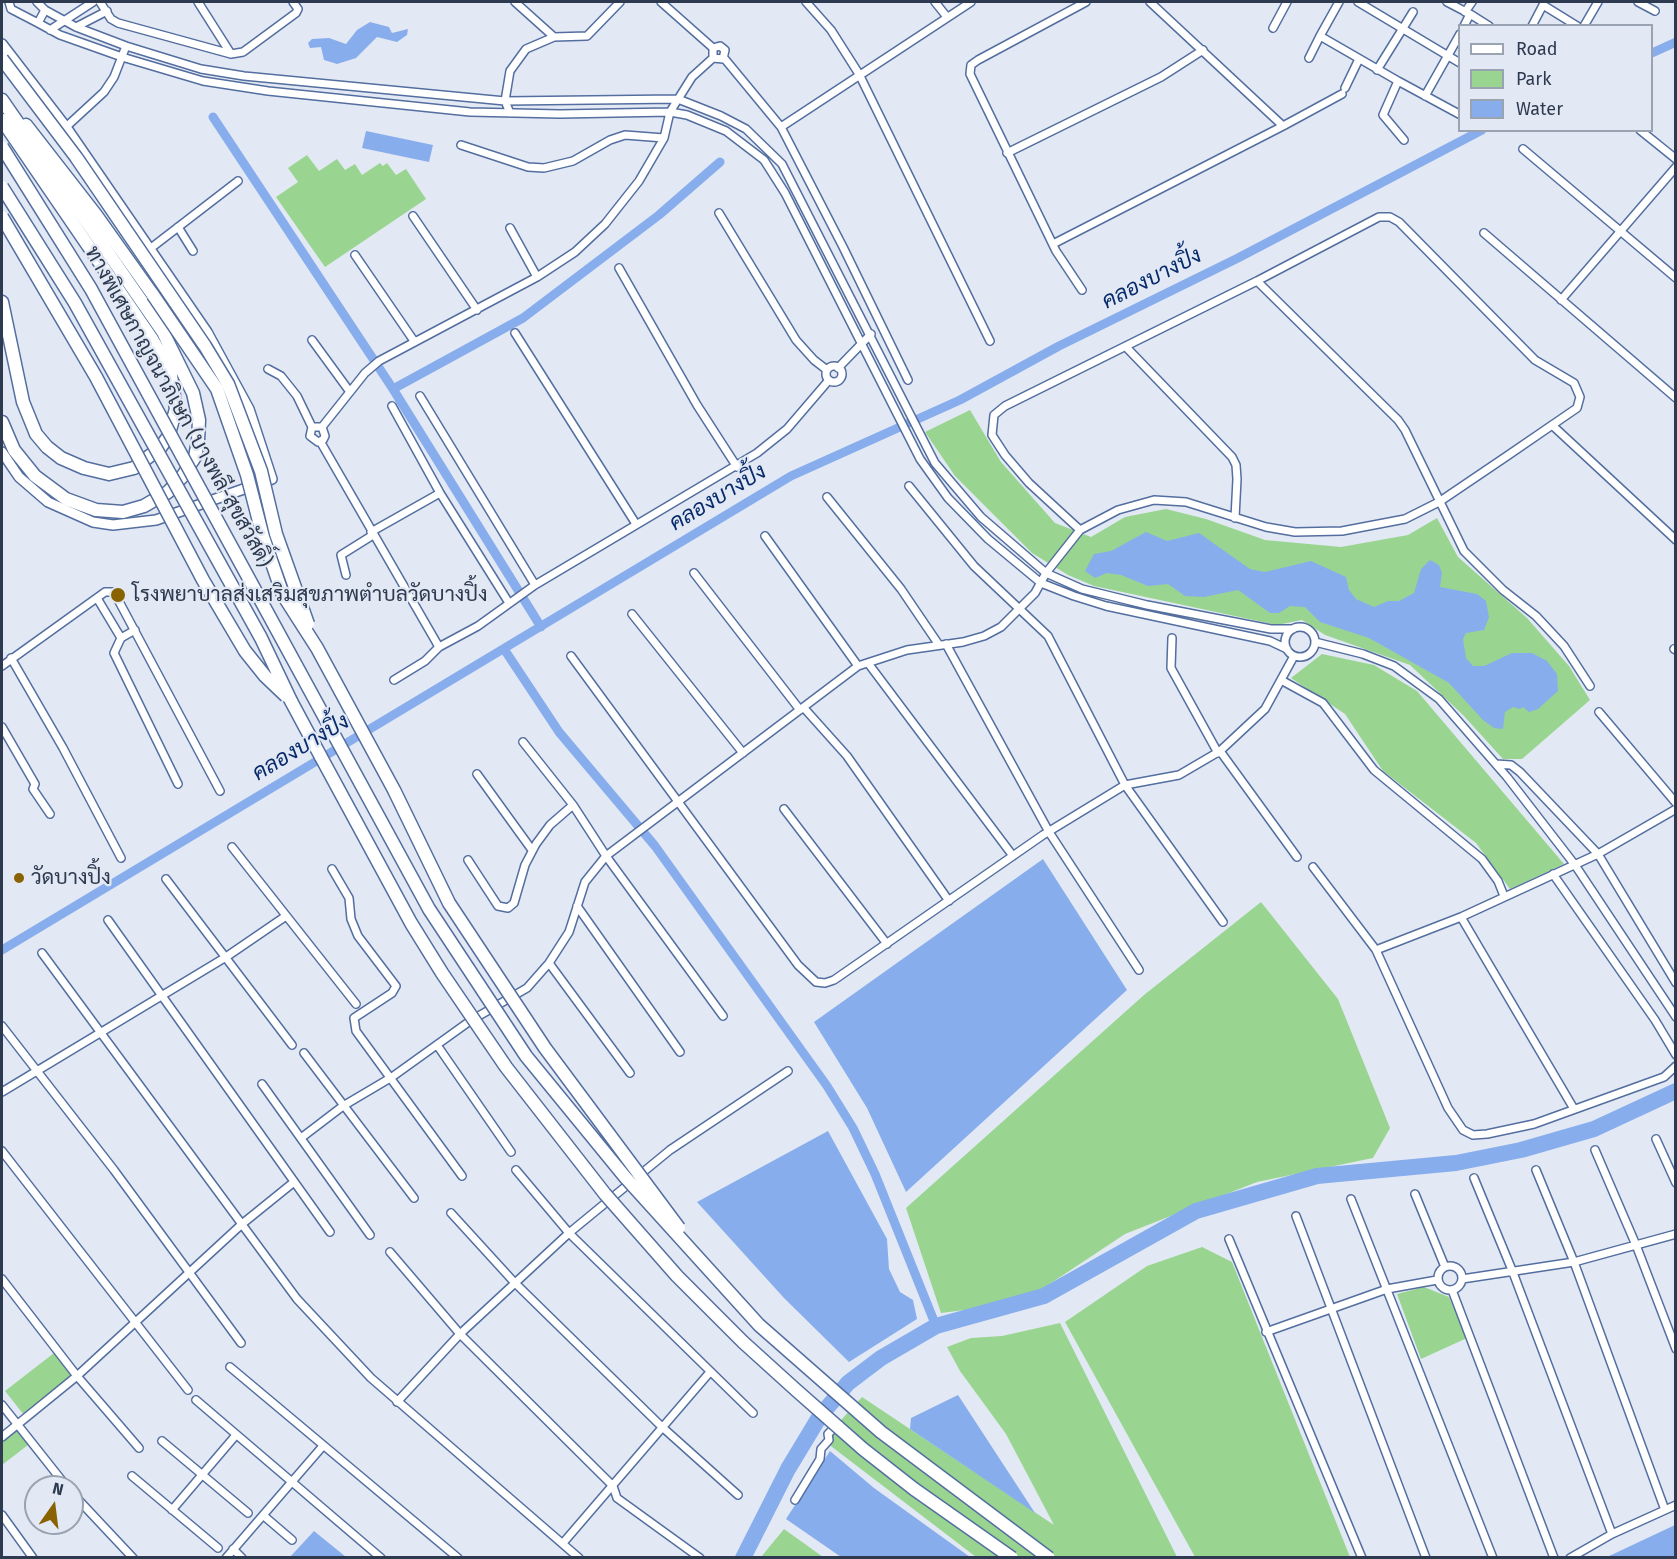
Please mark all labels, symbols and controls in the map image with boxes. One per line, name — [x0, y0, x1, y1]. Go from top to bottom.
legend — [1458, 24, 1653, 132]
text: Road — [1516, 38, 1558, 60]
text: Park — [1516, 68, 1551, 90]
text: Water — [1516, 98, 1563, 120]
street label: ทางพิเศษกาญจนาภิเษก (บางพลี-สุขสวัสดิ์) — [79, 242, 277, 572]
water label: คลองบางปิ้ง — [1098, 243, 1206, 315]
water label: คลองบางปิ้ง — [665, 459, 771, 537]
place label: โรงพยาบาลส่งเสริมสุขภาพตำบลวัดบางปิ้ง — [132, 582, 488, 608]
marker: โรงพยาบาลส่งเสริมสุขภาพตำบลวัดบางปิ้ง — [109, 586, 127, 604]
water label: คลองบางปิ้ง — [248, 709, 354, 787]
place label: วัดบางปิ้ง — [31, 865, 111, 891]
marker: วัดบางปิ้ง — [12, 871, 26, 885]
north arrow — [24, 1475, 84, 1535]
text: N — [51, 1478, 65, 1499]

